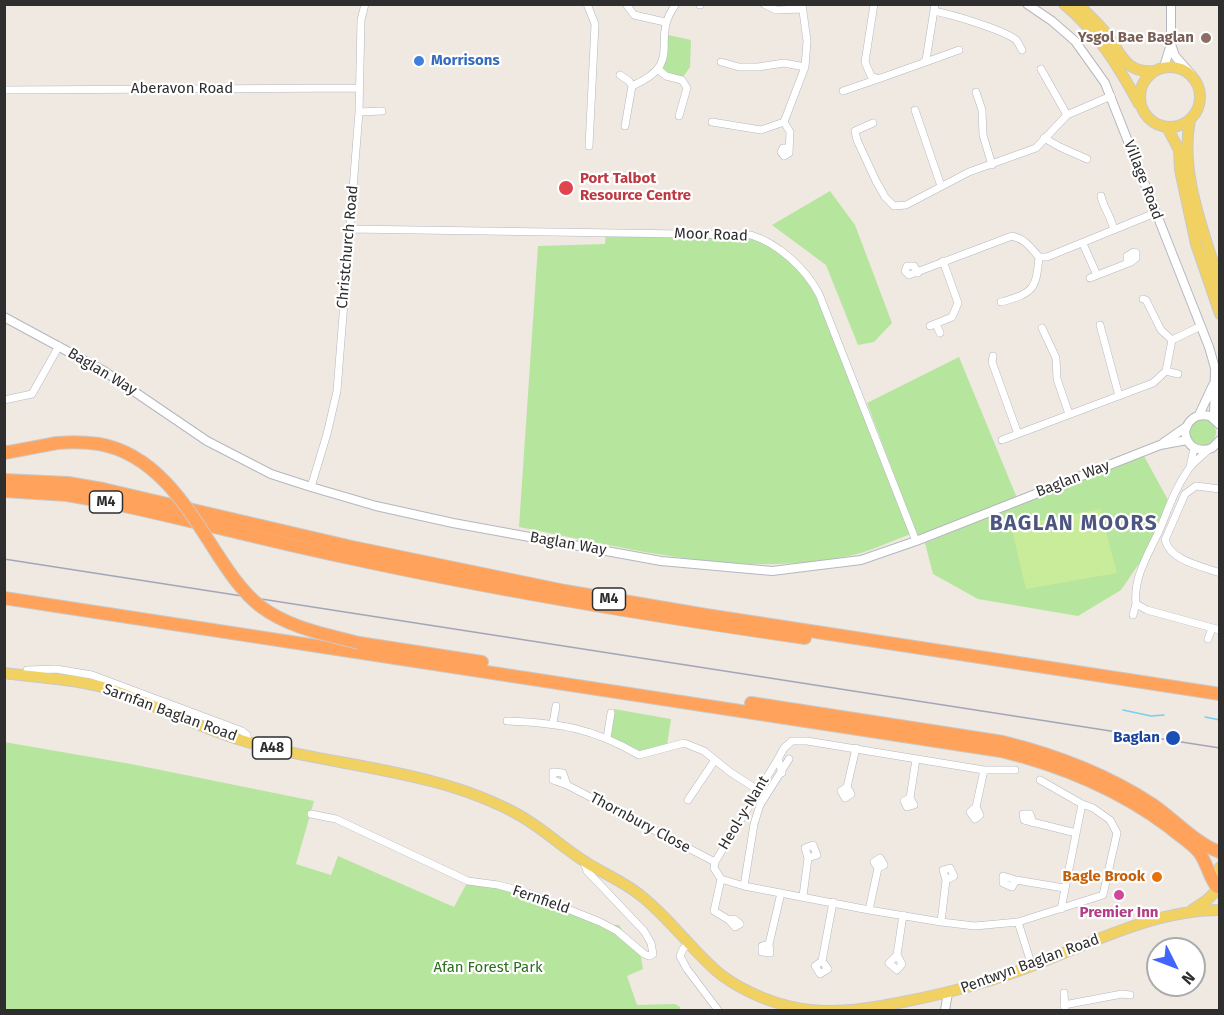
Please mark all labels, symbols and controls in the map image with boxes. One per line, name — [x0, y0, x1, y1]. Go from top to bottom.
place label: Ysgol Bae Baglan — [1078, 29, 1194, 47]
marker: Ysgol Bae Baglan — [1199, 31, 1213, 45]
place label: Morrisons — [431, 52, 500, 70]
marker: Morrisons — [412, 54, 426, 68]
street label: Aberavon Road — [131, 80, 233, 98]
street label: Village Road — [1120, 138, 1166, 222]
place label: Port Talbot Resource Centre — [580, 170, 691, 205]
marker: Port Talbot Resource Centre — [557, 179, 575, 197]
street label: Christchurch Road — [334, 185, 362, 309]
street label: Moor Road — [674, 225, 748, 245]
street label: Baglan Way — [64, 344, 140, 400]
street label: Baglan Way — [1034, 457, 1112, 501]
road number: M4 — [90, 491, 122, 513]
district label: BAGLAN MOORS — [990, 511, 1158, 537]
street label: Baglan Way — [528, 528, 608, 560]
road number: M4 — [592, 588, 626, 610]
street label: Sarnfan Baglan Road — [101, 680, 239, 746]
place label: Baglan — [1113, 729, 1160, 747]
marker: Baglan — [1164, 729, 1182, 747]
road number: A48 — [252, 737, 292, 759]
street label: Heol-y-Nant — [715, 773, 773, 853]
street label: Thornbury Close — [587, 789, 693, 857]
place label: Bagle Brook — [1063, 868, 1145, 886]
marker: Bagle Brook — [1150, 870, 1164, 884]
street label: Fernfield — [510, 882, 572, 918]
marker: Premier Inn — [1112, 888, 1126, 902]
place label: Premier Inn — [1079, 904, 1159, 922]
street label: Pentwyn Baglan Road — [958, 931, 1102, 997]
north arrow — [1146, 937, 1206, 997]
park label: Afan Forest Park — [433, 959, 543, 977]
text: N — [1178, 968, 1199, 988]

